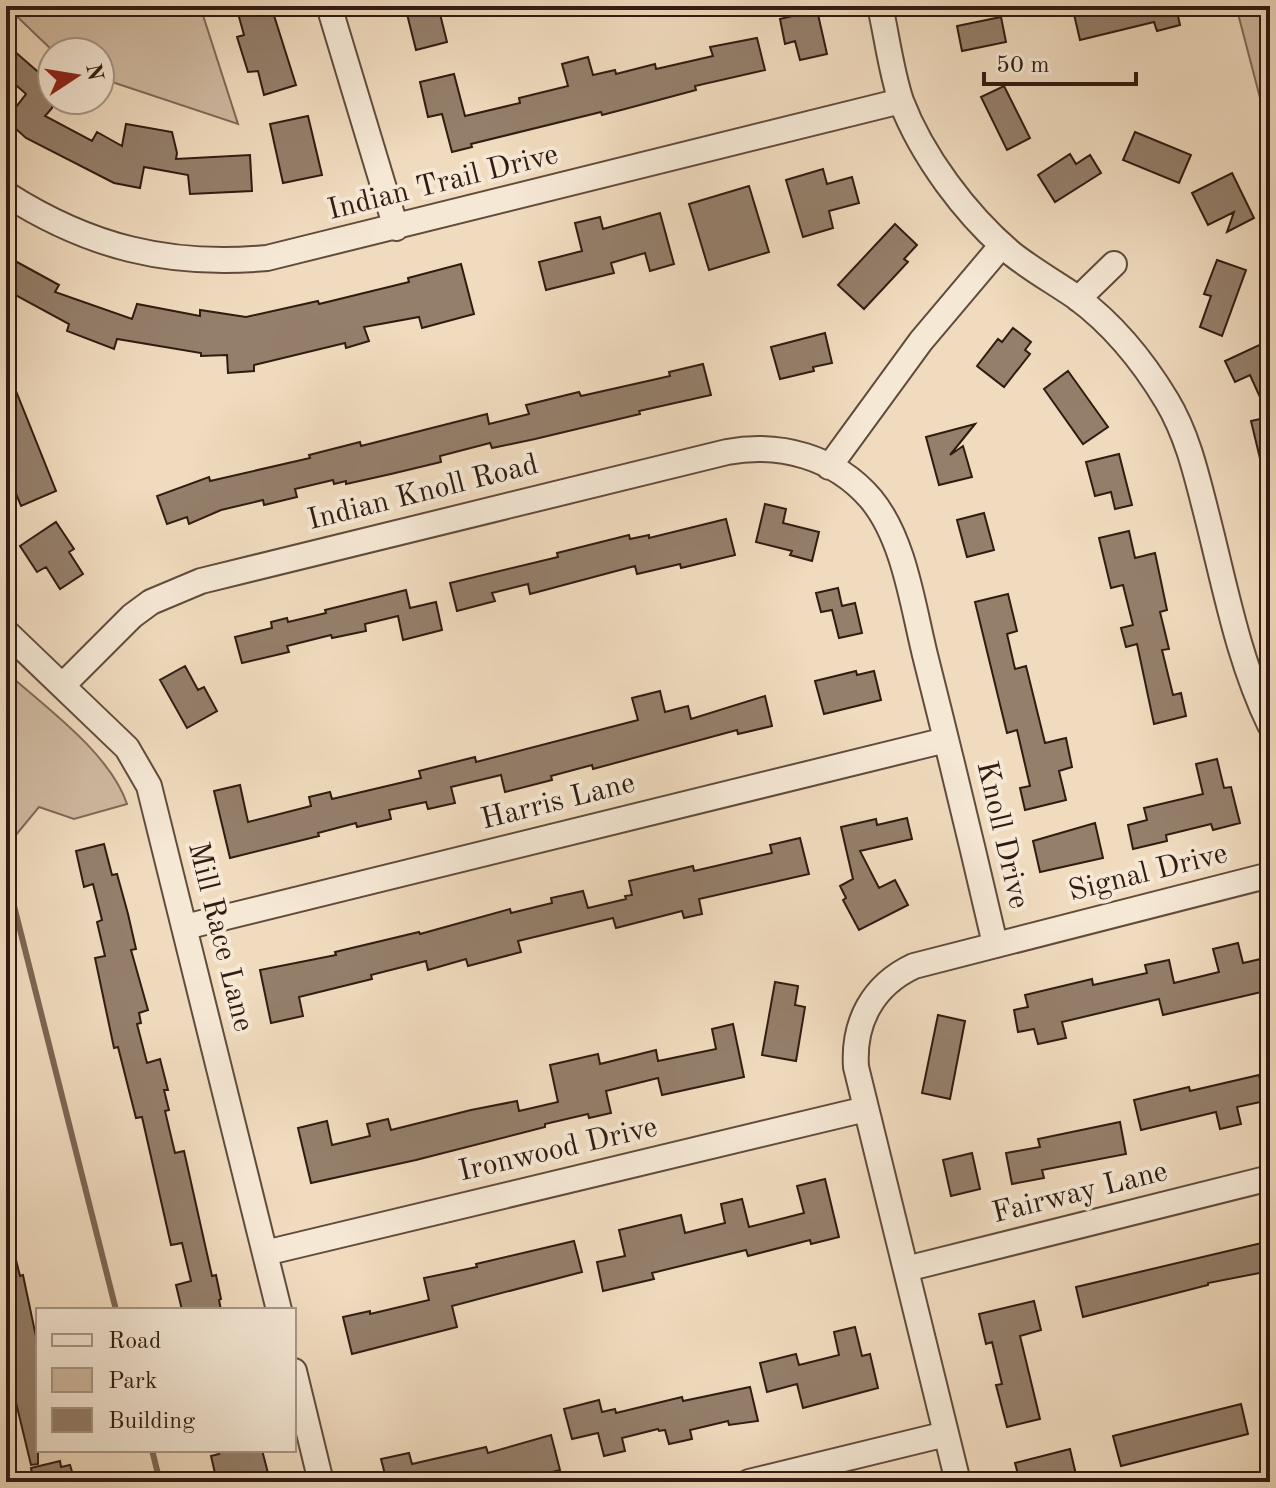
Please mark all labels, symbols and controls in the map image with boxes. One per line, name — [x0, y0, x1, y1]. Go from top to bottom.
north arrow — [36, 36, 116, 116]
scale bar — [984, 36, 1136, 86]
text: 50 m — [996, 54, 1050, 78]
text: N — [81, 62, 106, 83]
street label: Indian Trail Drive — [325, 140, 561, 226]
street label: Indian Knoll Road — [305, 450, 541, 536]
street label: Knoll Drive — [970, 758, 1034, 912]
street label: Harris Lane — [478, 768, 638, 836]
street label: Mill Race Lane — [182, 839, 258, 1035]
street label: Signal Drive — [1066, 839, 1230, 907]
street label: Ironwood Drive — [456, 1113, 660, 1187]
street label: Fairway Lane — [989, 1157, 1171, 1229]
legend — [36, 1308, 296, 1452]
text: Road — [108, 1330, 161, 1354]
text: Park — [108, 1370, 157, 1394]
text: Building — [108, 1410, 195, 1434]

